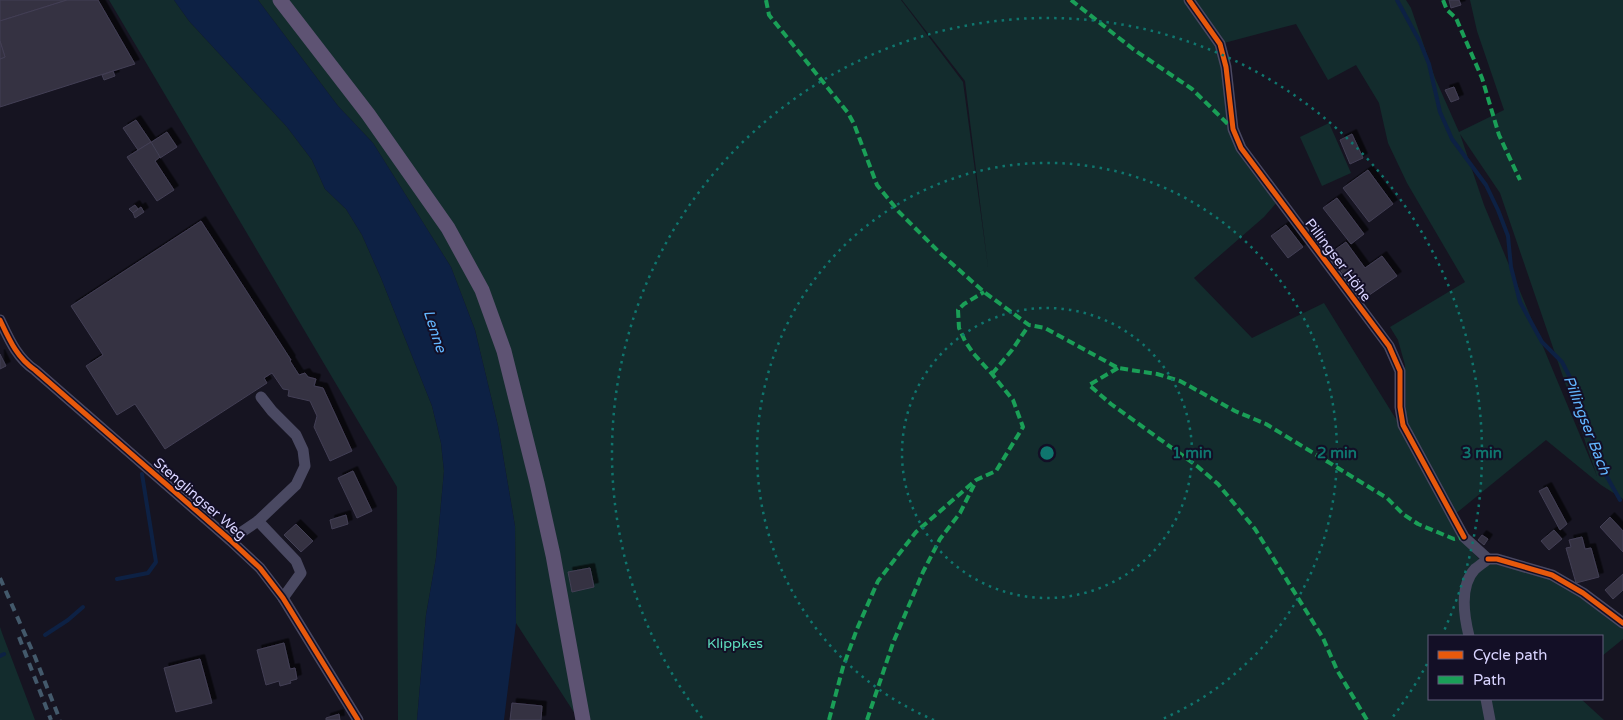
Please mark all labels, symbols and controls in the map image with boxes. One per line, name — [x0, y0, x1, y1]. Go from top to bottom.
street label: Pillingser Höhe — [1301, 215, 1375, 305]
water label: Lenne — [420, 307, 451, 356]
water label: Pillingser Bach — [1560, 373, 1614, 478]
centre of rings — [1038, 444, 1056, 462]
text: 1 min — [1172, 444, 1212, 462]
text: 2 min — [1317, 444, 1357, 462]
text: 3 min — [1462, 444, 1502, 462]
street label: Stenglingser Weg — [150, 454, 250, 544]
park label: Klippkes — [707, 635, 763, 652]
legend — [1428, 635, 1603, 700]
text: Cycle path — [1473, 646, 1547, 664]
text: Path — [1473, 671, 1506, 689]

